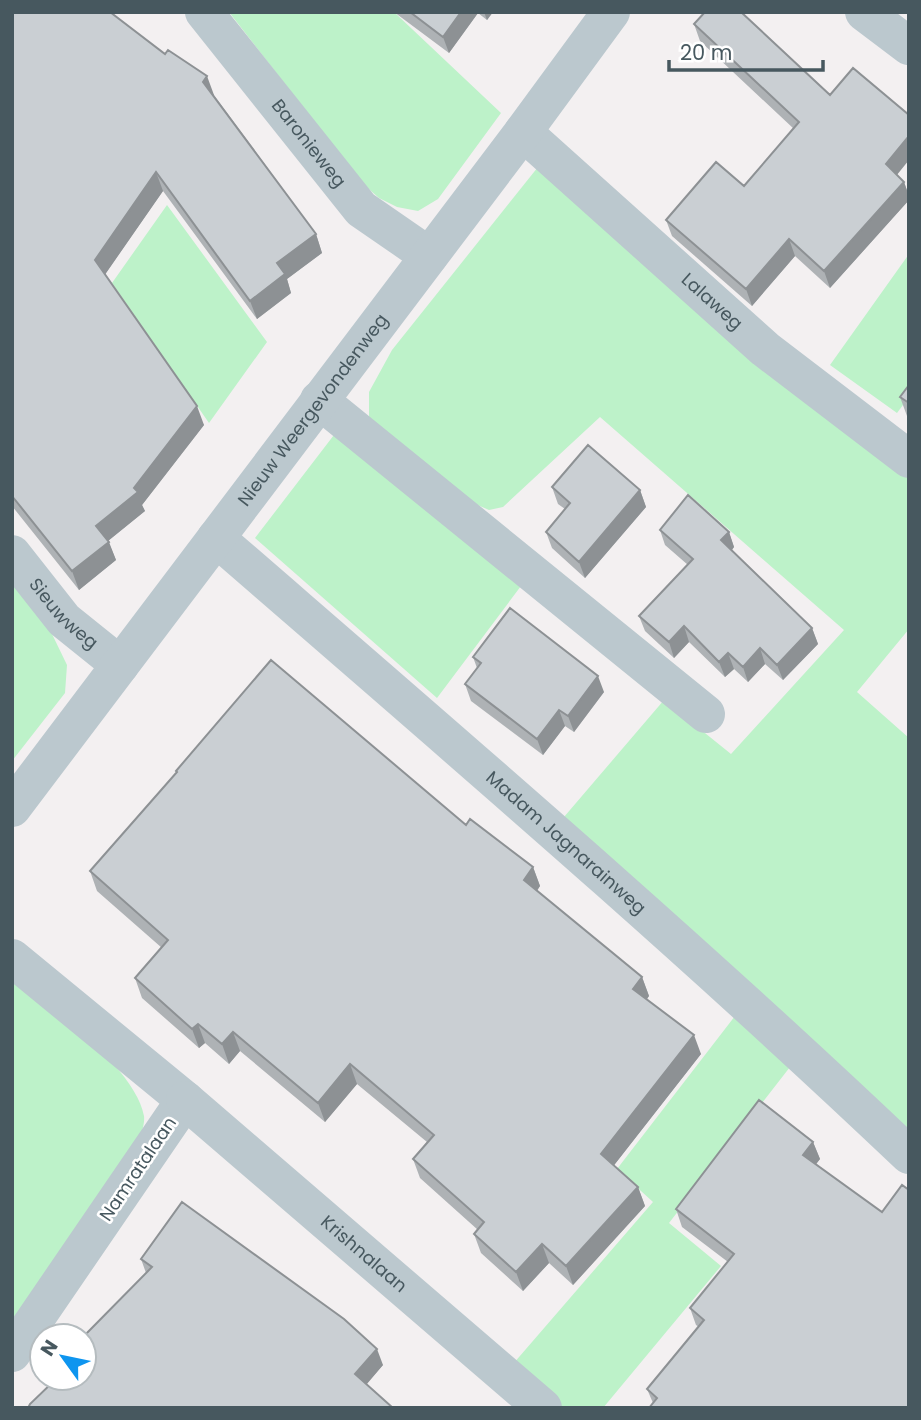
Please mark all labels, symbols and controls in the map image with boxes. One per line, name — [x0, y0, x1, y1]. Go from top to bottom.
scale bar — [669, 28, 823, 72]
text: 20 m — [680, 38, 733, 67]
street label: Baronieweg — [266, 94, 352, 193]
street label: Lalaweg — [676, 267, 749, 335]
street label: Nieuw Weergevondenweg — [232, 308, 393, 511]
street label: Sieuwweg — [23, 572, 104, 655]
street label: Madam Jagnarainweg — [481, 765, 652, 920]
street label: Namratalaan — [93, 1111, 182, 1226]
street label: Krishnalaan — [316, 1209, 413, 1298]
north arrow — [28, 1322, 98, 1392]
text: N — [34, 1335, 64, 1361]

